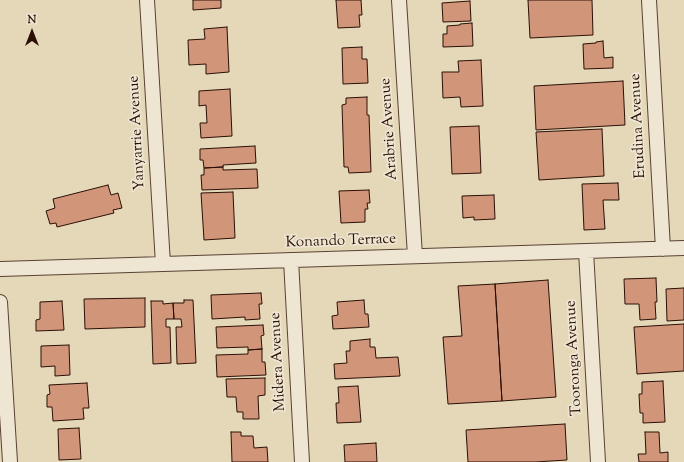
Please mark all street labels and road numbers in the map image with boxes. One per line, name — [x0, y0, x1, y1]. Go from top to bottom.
street label: Erudina Avenue — [627, 73, 651, 179]
street label: Yanyarrie Avenue — [126, 75, 150, 191]
street label: Arabrie Avenue — [377, 77, 403, 181]
street label: Konando Terrace — [285, 231, 397, 253]
street label: Tooronga Avenue — [563, 300, 587, 416]
street label: Midera Avenue — [267, 312, 291, 412]

